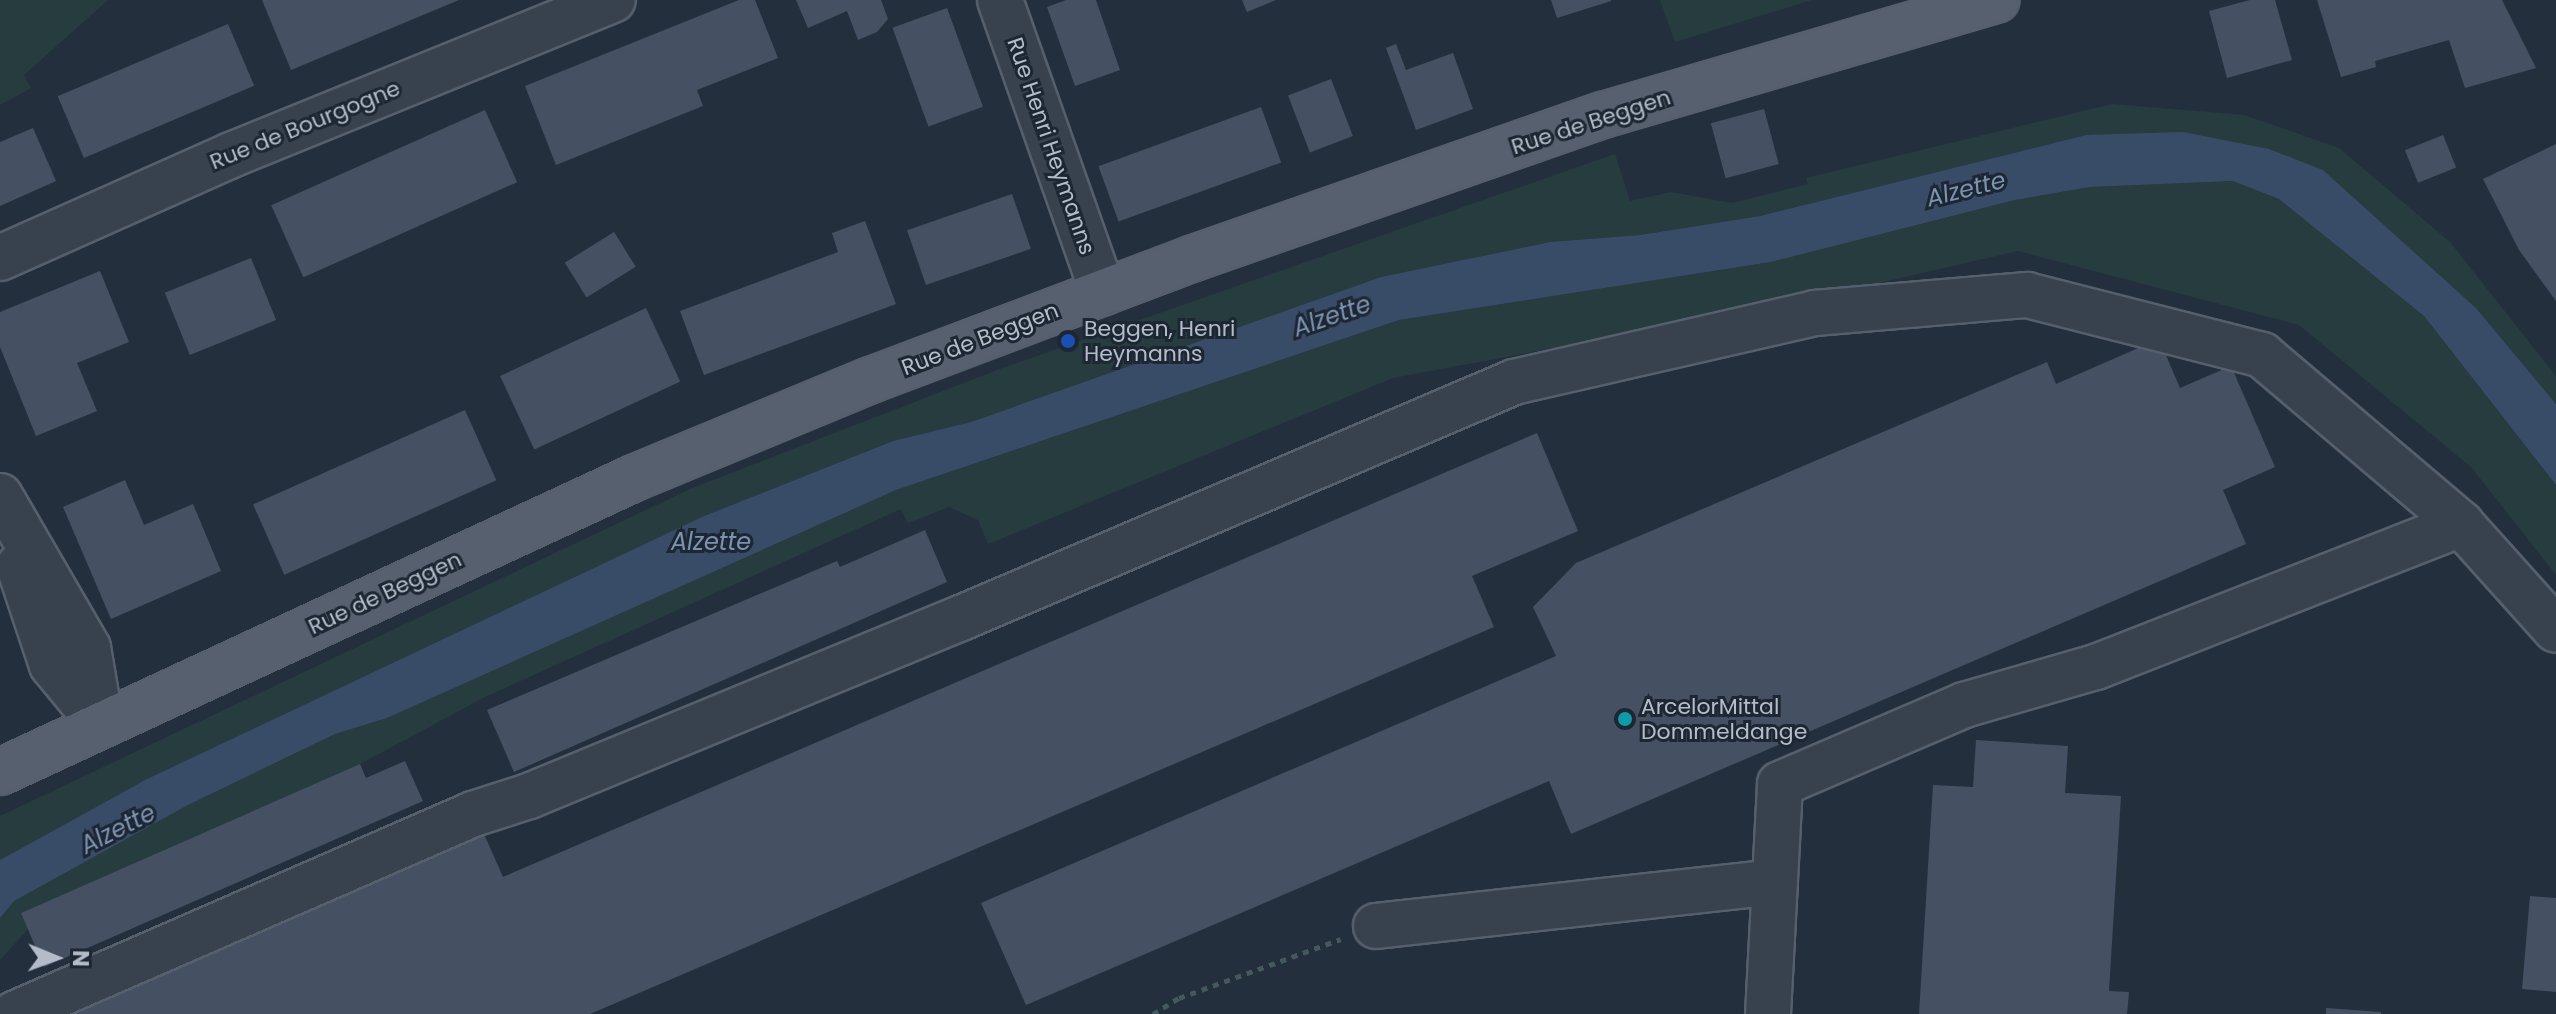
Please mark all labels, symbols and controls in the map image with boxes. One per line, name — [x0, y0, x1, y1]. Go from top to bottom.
street label: Rue Henri Heymanns — [1001, 34, 1101, 258]
street label: Rue de Bourgogne — [206, 75, 404, 175]
street label: Rue de Beggen — [1508, 84, 1674, 160]
water label: Alzette — [1924, 165, 2008, 213]
water label: Alzette — [1289, 289, 1375, 343]
street label: Rue de Beggen — [898, 297, 1062, 381]
place label: Beggen, Henri Heymanns — [1084, 315, 1235, 366]
marker: Beggen, Henri Heymanns — [1059, 332, 1077, 350]
water label: Alzette — [671, 528, 751, 556]
street label: Rue de Beggen — [304, 546, 466, 640]
place label: ArcelorMittal Dommeldange — [1641, 693, 1807, 744]
marker: ArcelorMittal Dommeldange — [1616, 710, 1634, 728]
water label: Alzette — [76, 798, 160, 860]
north arrow — [16, 918, 96, 998]
text: N — [65, 950, 96, 967]

